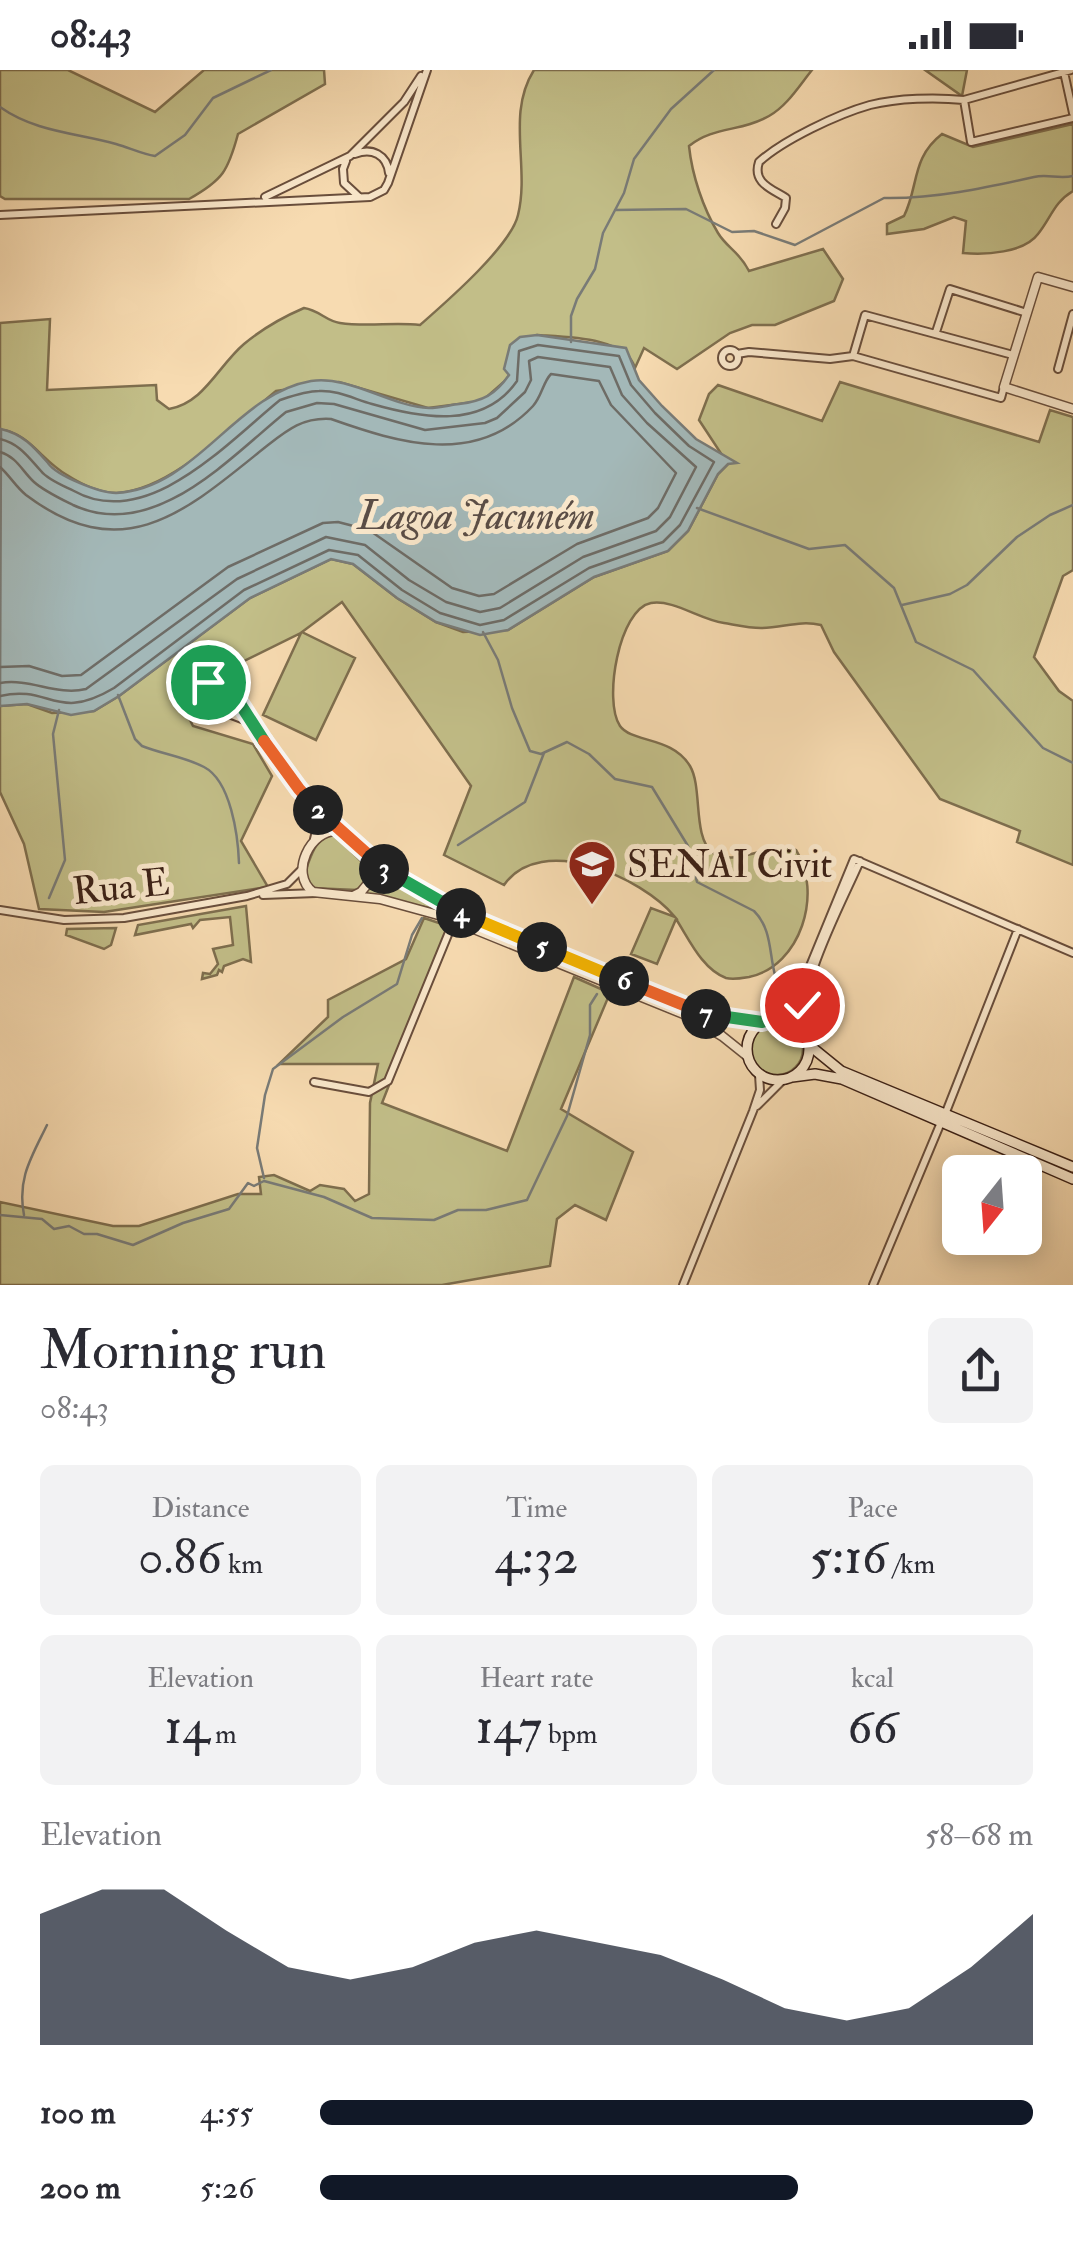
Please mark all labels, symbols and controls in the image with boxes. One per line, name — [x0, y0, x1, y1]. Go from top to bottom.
text: 08:43 — [50, 11, 132, 59]
water label: Lagoa Jacuném — [355, 491, 595, 542]
pin — [166, 640, 251, 725]
icon: arrive — [181, 655, 236, 710]
pin: 2 — [293, 785, 343, 835]
text: 2 — [311, 792, 325, 827]
school or university icon: SENAI Civit — [566, 838, 618, 906]
place label: SENAI Civit — [627, 841, 832, 889]
pin: 3 — [359, 844, 409, 894]
text: 3 — [379, 851, 389, 886]
street label: Rua E — [70, 858, 172, 916]
pin: 4 — [436, 888, 486, 938]
text: 4 — [453, 895, 469, 930]
pin: 5 — [517, 922, 567, 972]
text: 5 — [536, 929, 548, 964]
pin: 6 — [599, 956, 649, 1006]
text: 6 — [617, 963, 631, 998]
pin — [760, 963, 845, 1048]
icon: check — [775, 978, 830, 1033]
pin: 7 — [681, 989, 731, 1039]
text: 7 — [700, 996, 712, 1031]
north arrow — [942, 1155, 1042, 1255]
map controls — [942, 1155, 1042, 1255]
text: Morning run — [40, 1316, 326, 1385]
button: share — [928, 1318, 1033, 1423]
text: 08:43 — [40, 1388, 109, 1428]
text: Distance — [152, 1491, 249, 1526]
text: Time — [506, 1491, 567, 1526]
text: Pace — [847, 1491, 898, 1526]
text: 0.86 — [138, 1526, 222, 1589]
text: 4:32 — [495, 1526, 578, 1589]
text: 5:16 — [810, 1526, 887, 1589]
text: km — [222, 1547, 263, 1582]
text: /km — [887, 1547, 935, 1582]
text: Elevation — [147, 1661, 254, 1696]
text: Heart rate — [480, 1661, 593, 1696]
text: kcal — [851, 1661, 894, 1696]
text: 14 — [164, 1696, 209, 1759]
text: 147 — [475, 1696, 542, 1759]
text: 66 — [847, 1696, 898, 1759]
text: m — [209, 1717, 237, 1752]
text: bpm — [542, 1717, 598, 1752]
text: Elevation — [40, 1815, 162, 1855]
text: 58–68 m — [925, 1815, 1033, 1855]
text: 100 m — [40, 2093, 116, 2133]
text: 4:55 — [200, 2093, 253, 2133]
text: 200 m — [40, 2168, 121, 2208]
text: 5:26 — [200, 2168, 254, 2208]

